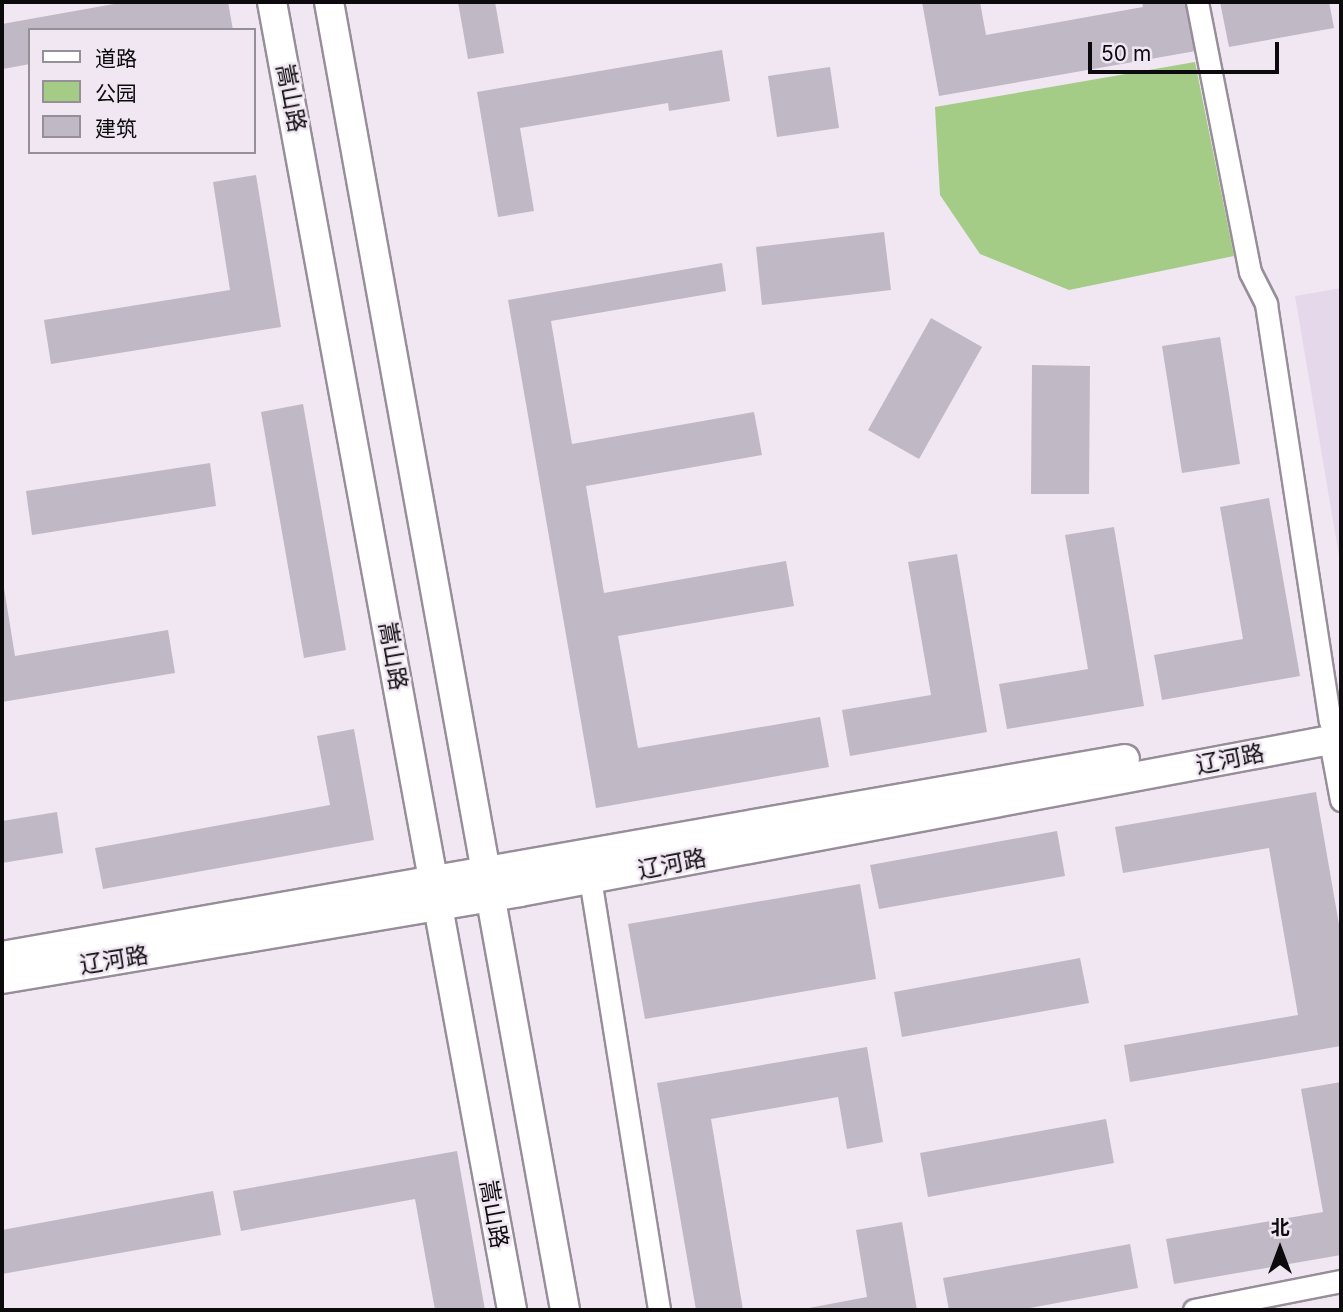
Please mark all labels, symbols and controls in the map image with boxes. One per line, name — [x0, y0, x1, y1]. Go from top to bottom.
legend — [28, 28, 256, 154]
scale bar — [1091, 28, 1282, 72]
text: 50 m — [1101, 41, 1151, 66]
text: 道路 — [95, 46, 137, 71]
street label: 嵩山路 — [271, 62, 311, 134]
text: 公园 — [95, 81, 137, 106]
text: 建筑 — [95, 116, 137, 141]
street label: 嵩山路 — [373, 620, 413, 692]
street label: 辽河路 — [1194, 739, 1266, 779]
street label: 辽河路 — [636, 844, 708, 884]
street label: 辽河路 — [78, 941, 150, 979]
street label: 嵩山路 — [474, 1178, 514, 1250]
north arrow — [1245, 1214, 1315, 1284]
text: 北 — [1270, 1216, 1290, 1239]

